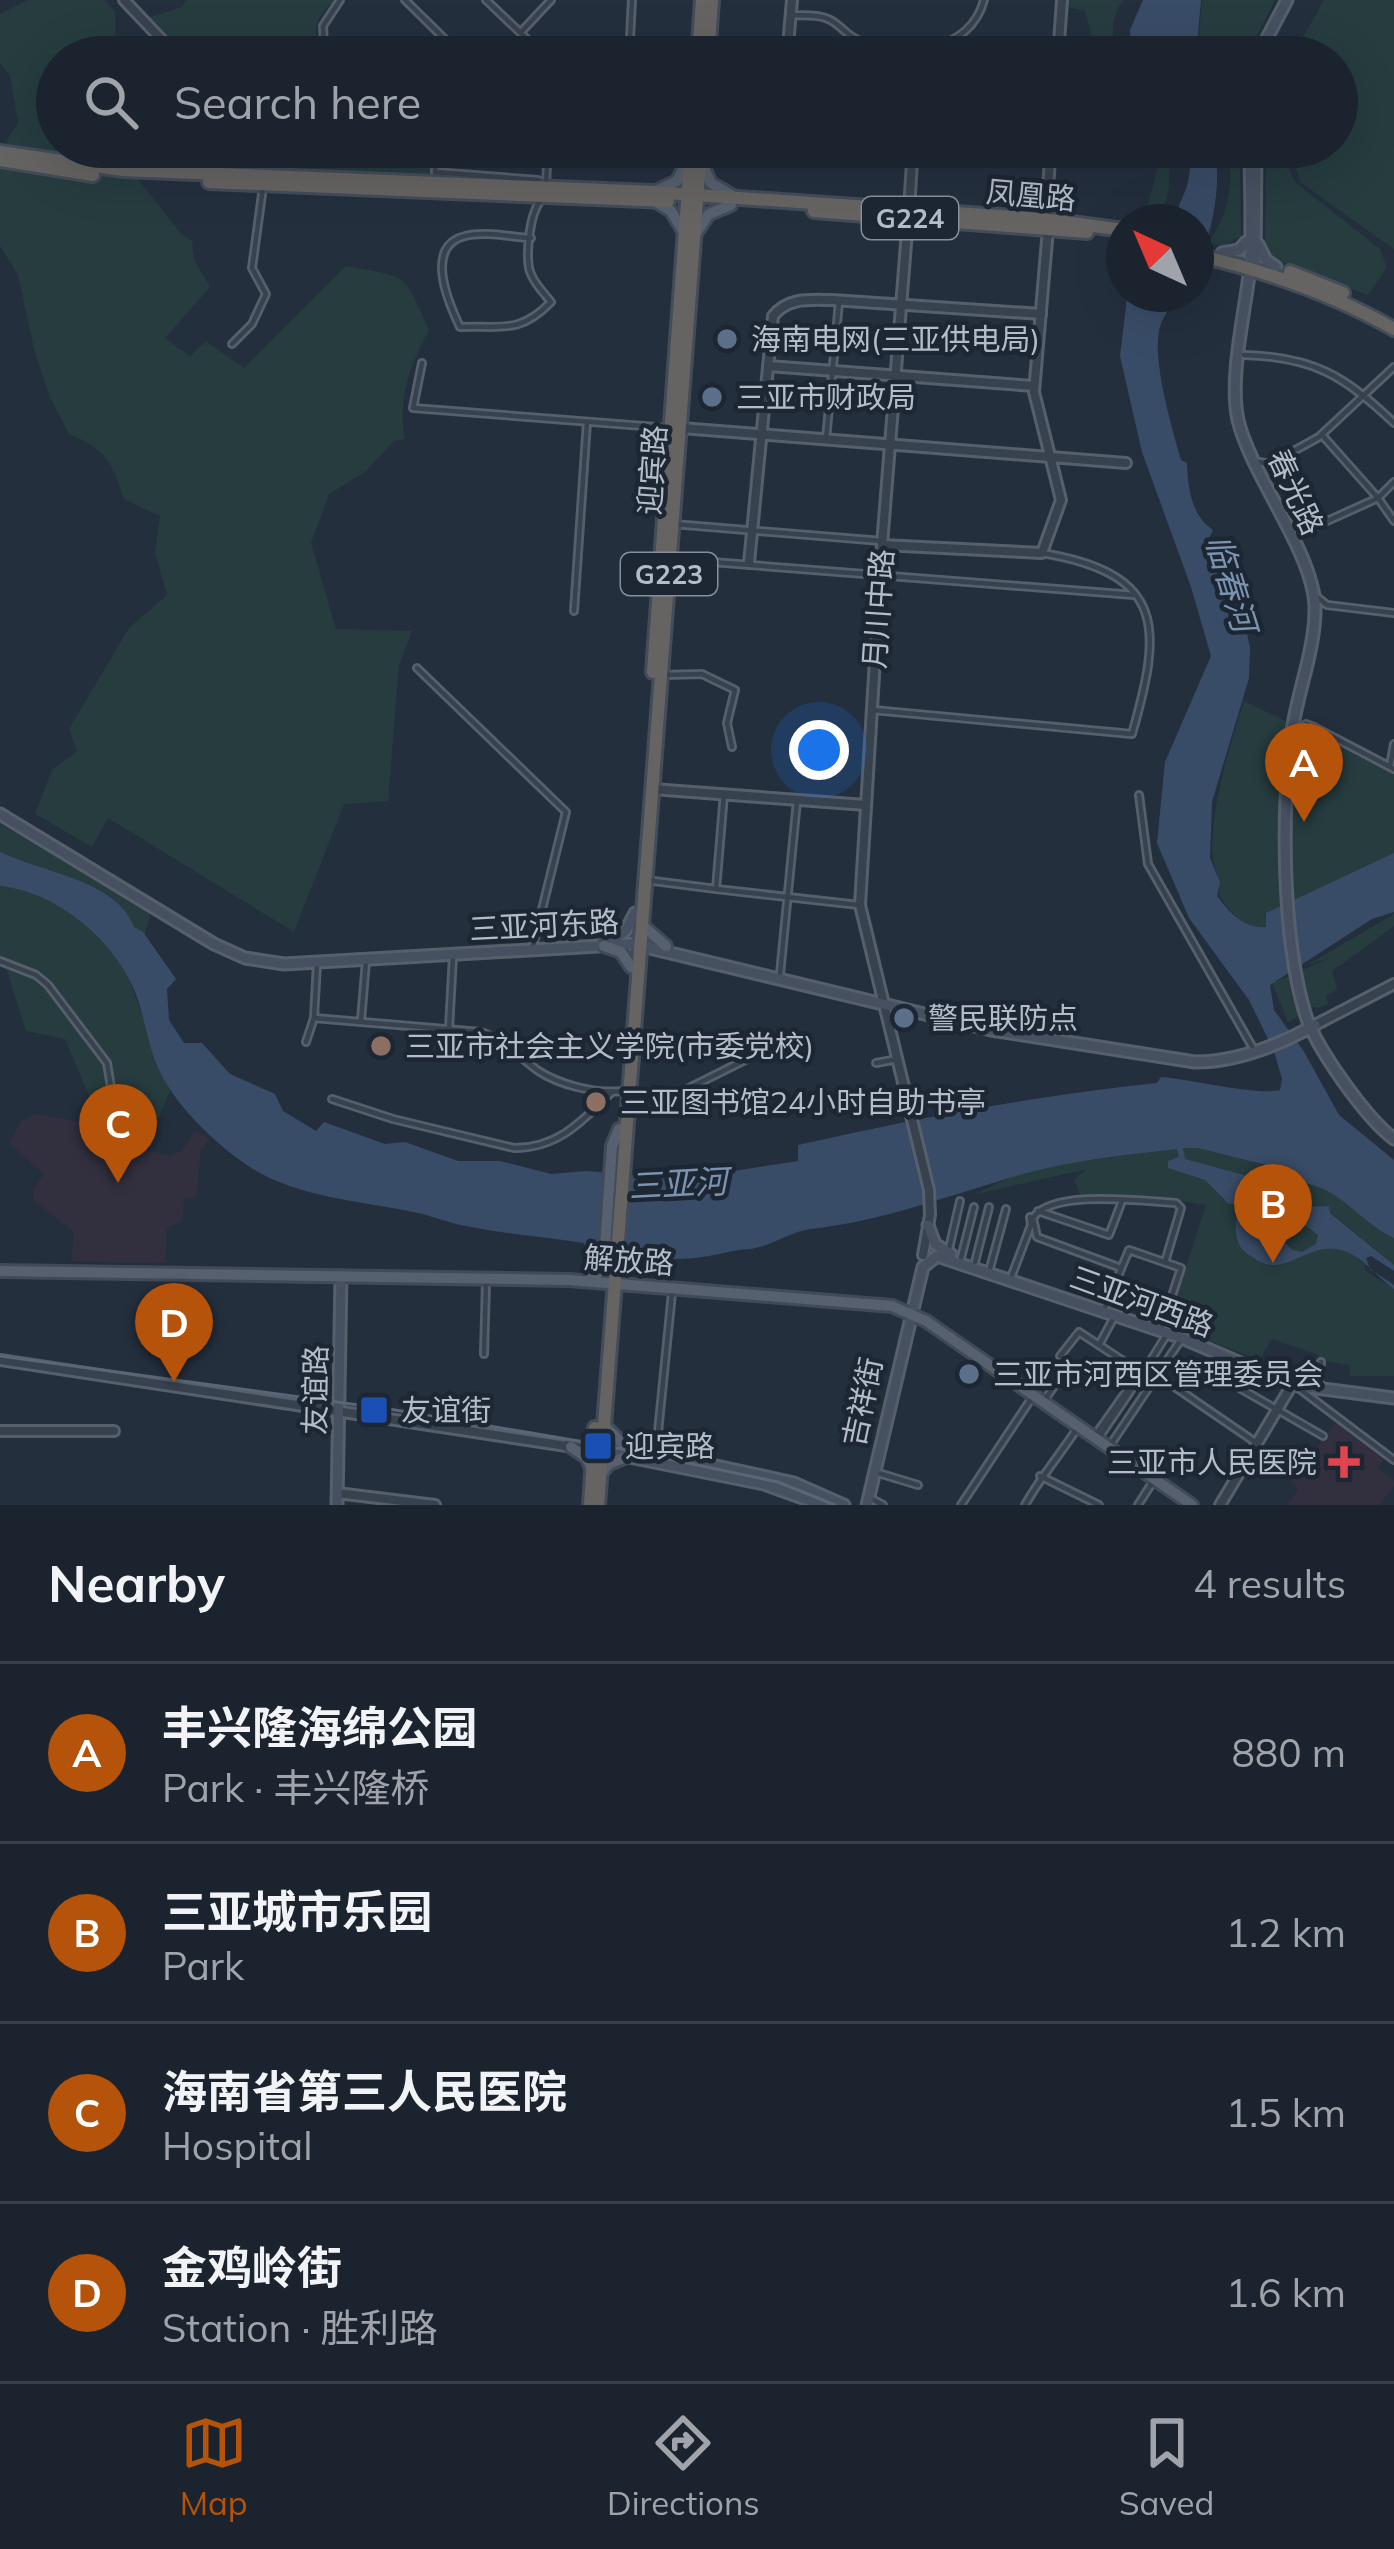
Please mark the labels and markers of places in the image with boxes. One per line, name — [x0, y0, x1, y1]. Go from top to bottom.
place label: 海南电网(三亚供电局) — [751, 320, 1040, 358]
marker: 海南电网(三亚供电局) — [714, 326, 740, 352]
place label: 三亚市财政局 — [736, 378, 916, 416]
marker: 三亚市财政局 — [699, 384, 725, 410]
pin: A — [1265, 723, 1343, 822]
place label: 警民联防点 — [928, 999, 1078, 1037]
marker: 警民联防点 — [891, 1005, 917, 1031]
place label: 三亚市社会主义学院(市委党校) — [405, 1027, 814, 1065]
marker: 三亚市社会主义学院(市委党校) — [368, 1033, 394, 1059]
place label: 三亚图书馆24小时自助书亭 — [620, 1083, 986, 1121]
pin: C — [79, 1084, 157, 1183]
marker: 三亚图书馆24小时自助书亭 — [583, 1089, 609, 1115]
pin: B — [1234, 1164, 1312, 1263]
pin: D — [135, 1283, 213, 1382]
place label: 三亚市河西区管理委员会 — [993, 1355, 1323, 1393]
marker: 三亚市河西区管理委员会 — [956, 1361, 982, 1387]
place label: 友谊街 — [401, 1391, 491, 1429]
marker: 友谊街 — [358, 1394, 390, 1426]
place label: 迎宾路 — [625, 1427, 715, 1465]
marker: 迎宾路 — [582, 1430, 614, 1462]
place label: 三亚市人民医院 — [1107, 1443, 1317, 1481]
marker: 三亚市人民医院 — [1328, 1446, 1360, 1478]

